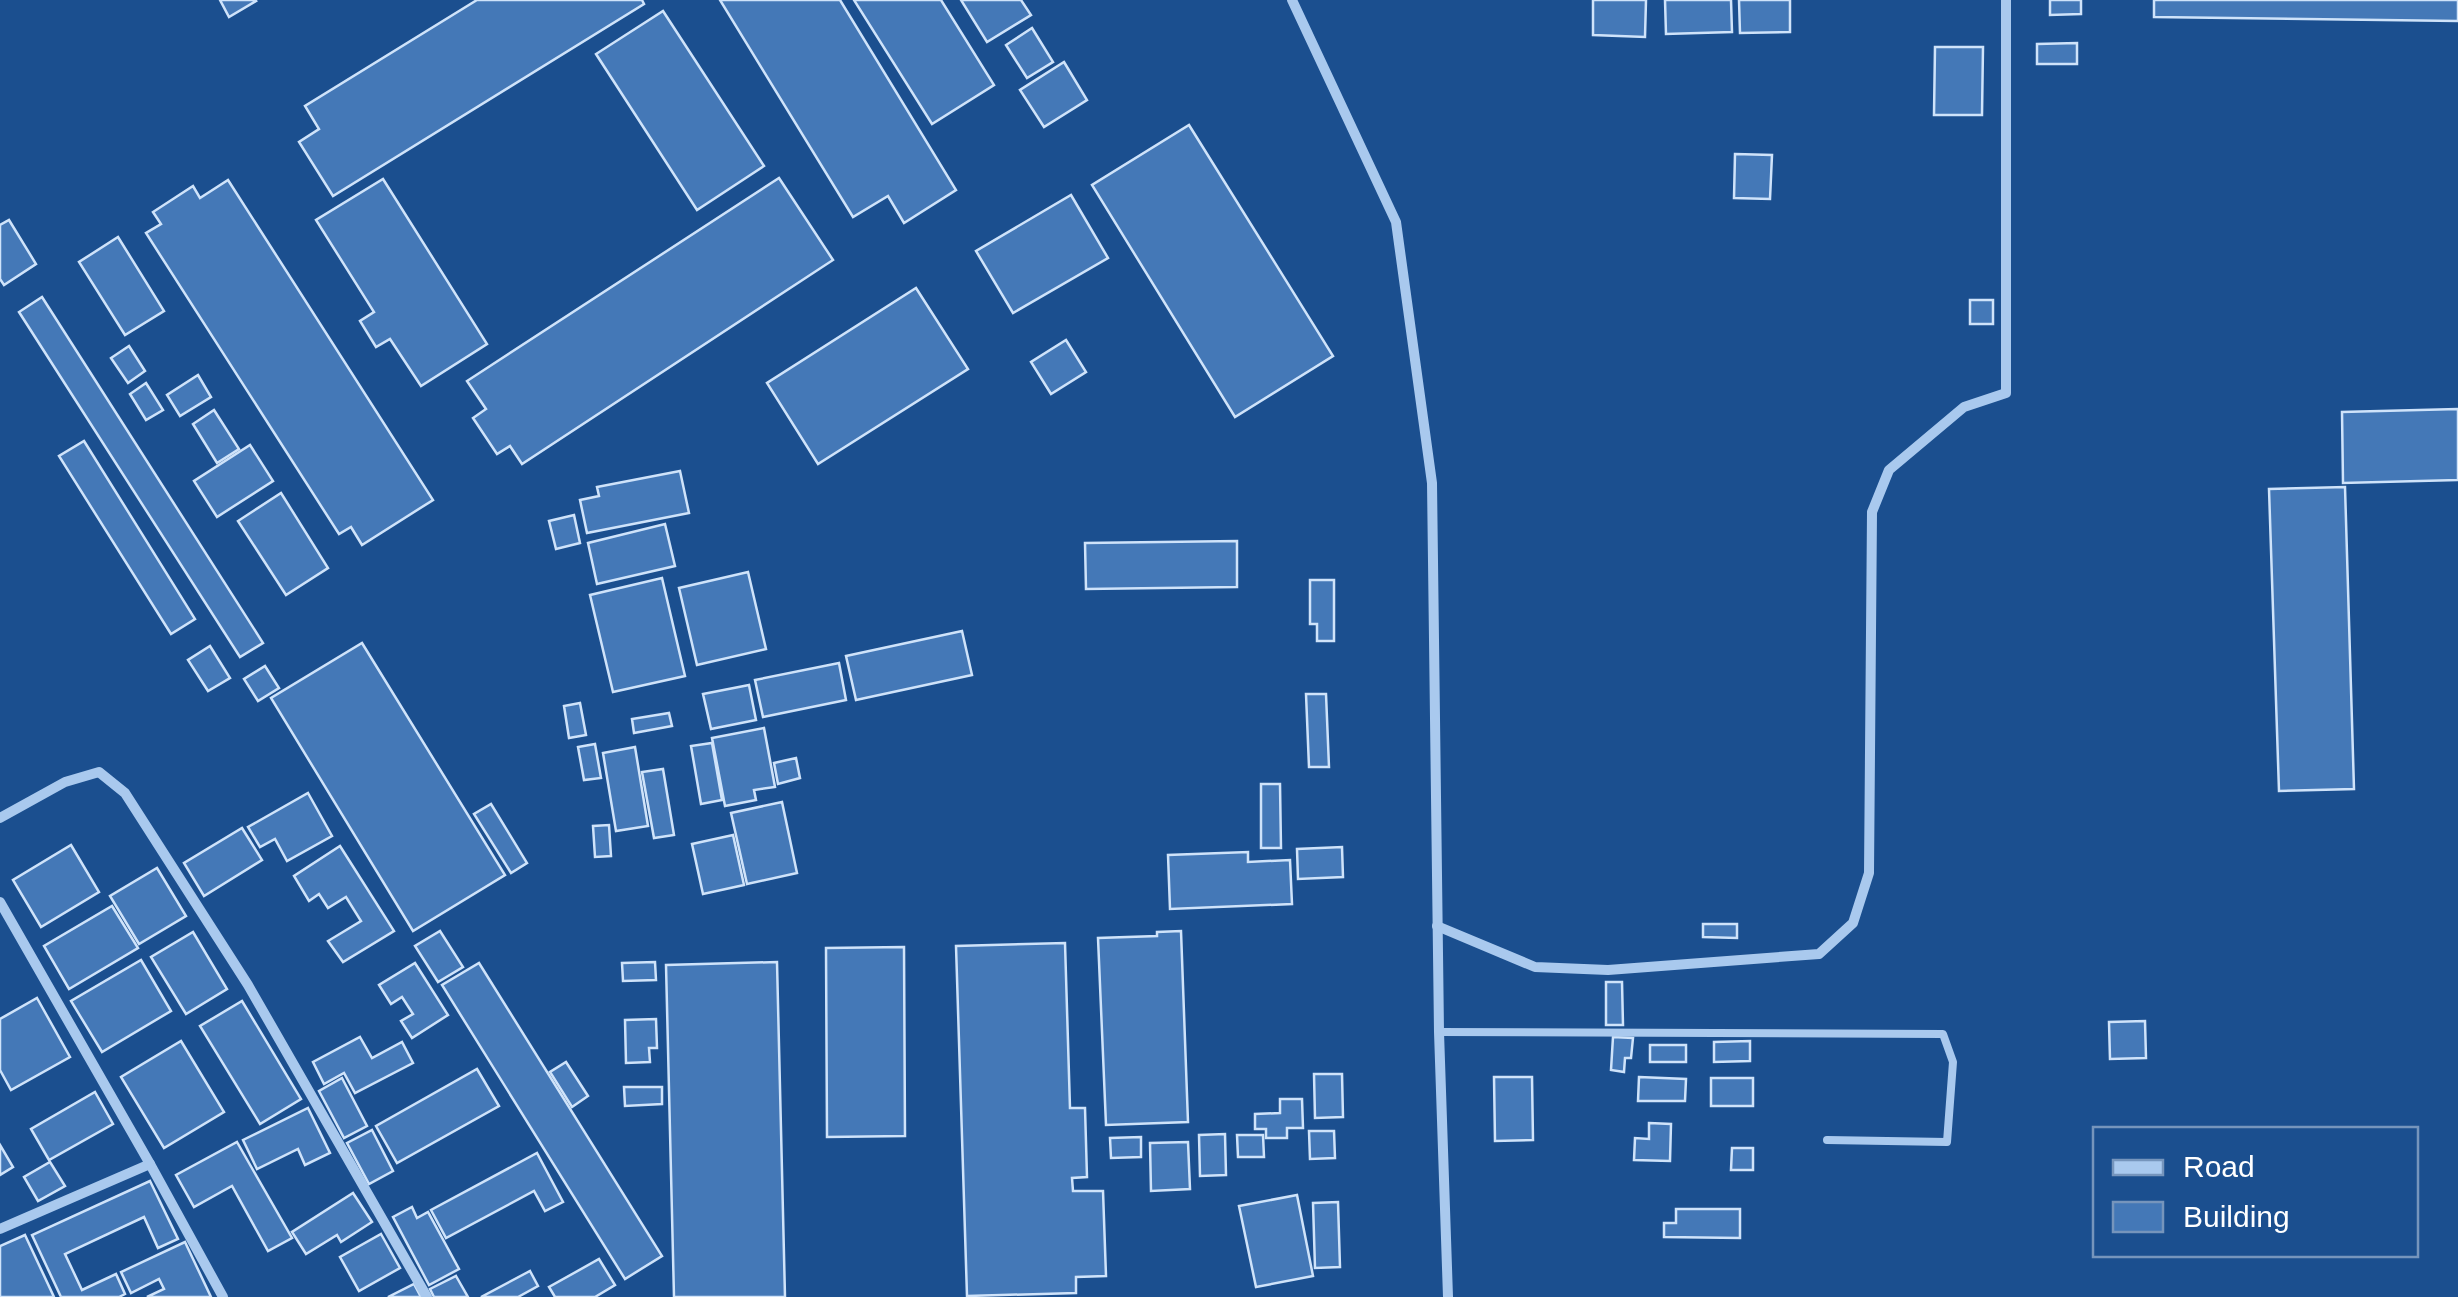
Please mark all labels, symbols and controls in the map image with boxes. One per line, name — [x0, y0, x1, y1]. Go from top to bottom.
legend — [2093, 1127, 2418, 1257]
text: Road — [2183, 1150, 2255, 1183]
text: Building — [2183, 1200, 2290, 1233]

